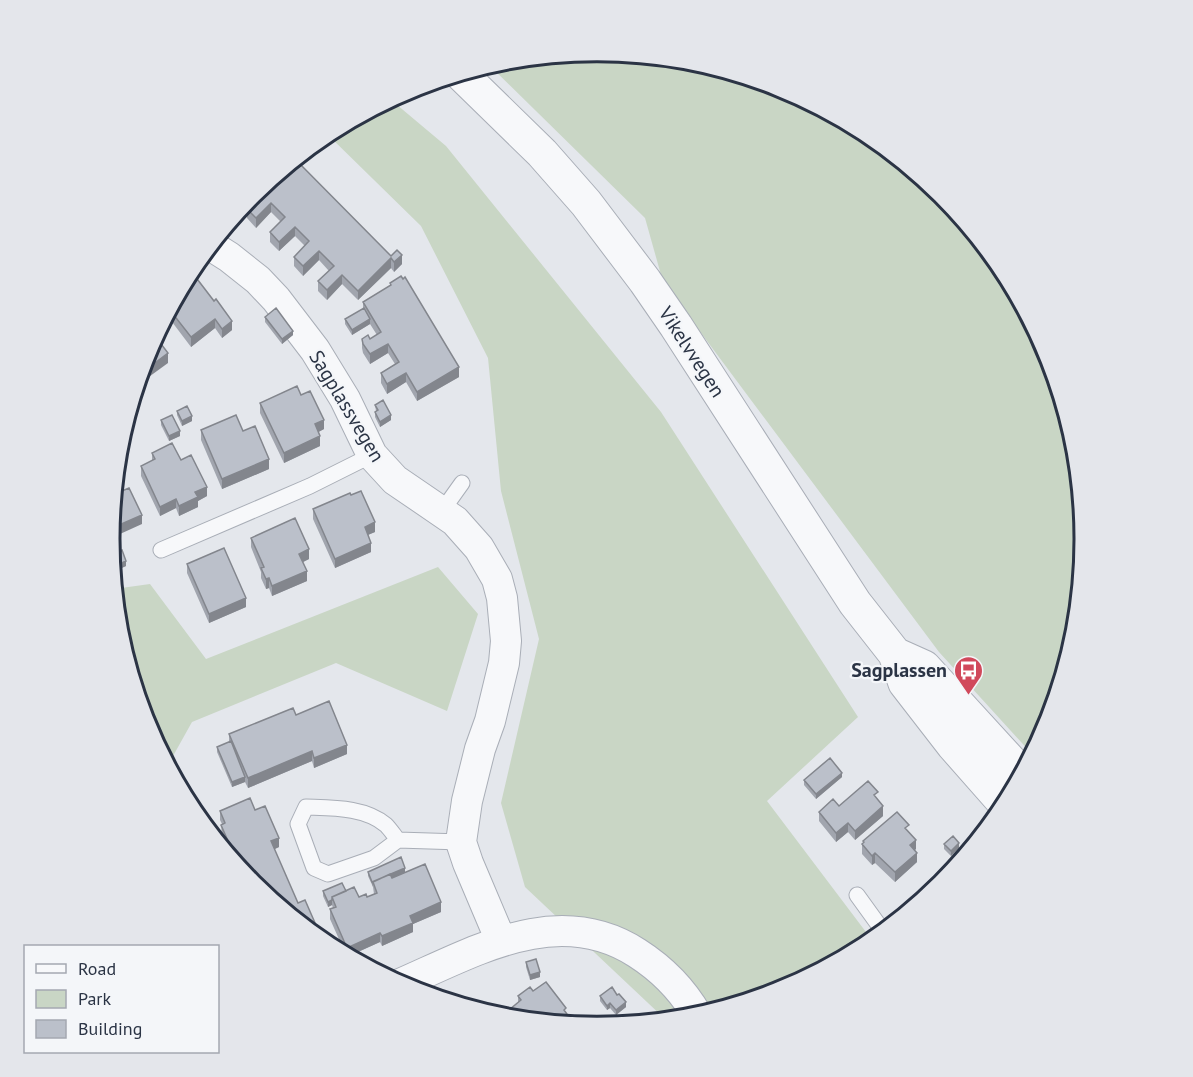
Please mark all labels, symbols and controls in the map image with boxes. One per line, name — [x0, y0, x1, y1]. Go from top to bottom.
street label: Vikelvvegen — [652, 301, 731, 402]
street label: Sagplassvegen — [303, 345, 391, 467]
bus stop icon: Sagplassen — [952, 654, 984, 696]
place label: Sagplassen — [851, 657, 947, 683]
legend — [24, 945, 219, 1053]
text: Road — [78, 957, 116, 980]
text: Park — [78, 987, 111, 1010]
text: Building — [78, 1017, 142, 1040]

